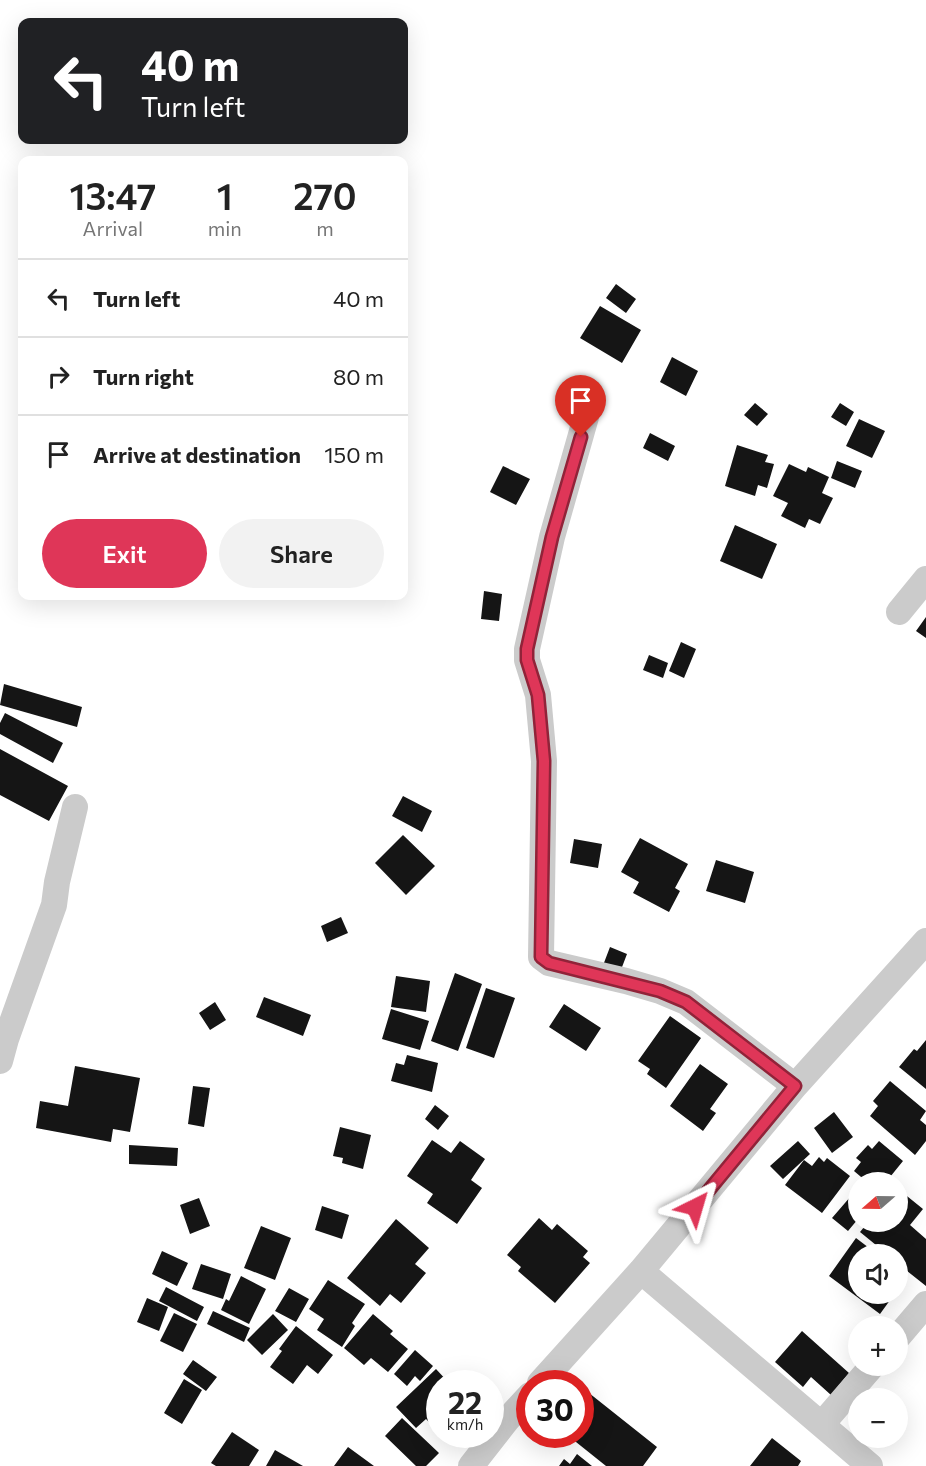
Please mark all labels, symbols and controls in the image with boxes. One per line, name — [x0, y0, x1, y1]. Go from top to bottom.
text: 40 m — [141, 38, 239, 90]
icon: left — [42, 42, 120, 120]
text: Turn left — [141, 90, 245, 123]
text: 13:47 — [69, 173, 156, 217]
text: 1 — [217, 173, 233, 217]
text: 270 — [293, 173, 357, 217]
text: Arrival — [83, 216, 143, 240]
text: min — [208, 216, 242, 240]
text: m — [316, 216, 334, 240]
icon: left — [42, 282, 75, 315]
text: Turn left — [93, 285, 180, 312]
text: 40 m — [333, 285, 384, 312]
icon: right — [42, 360, 75, 393]
text: Turn right — [93, 363, 194, 390]
text: 80 m — [333, 363, 384, 390]
pin — [555, 375, 606, 437]
icon: arrive — [564, 384, 597, 417]
icon: arrive — [42, 438, 75, 471]
text: Arrive at destination — [93, 441, 301, 468]
text: 150 m — [324, 441, 384, 468]
button: Exit — [42, 519, 207, 588]
button: Share — [219, 519, 384, 588]
north arrow — [848, 1172, 908, 1232]
map controls — [848, 1172, 908, 1448]
position arrow — [663, 1175, 727, 1239]
button: sound — [848, 1244, 908, 1304]
button: + — [848, 1316, 908, 1376]
speed limit sign: 30 — [516, 1370, 594, 1448]
text: 22 — [448, 1383, 482, 1420]
button: − — [848, 1388, 908, 1448]
text: km/h — [447, 1415, 483, 1433]

